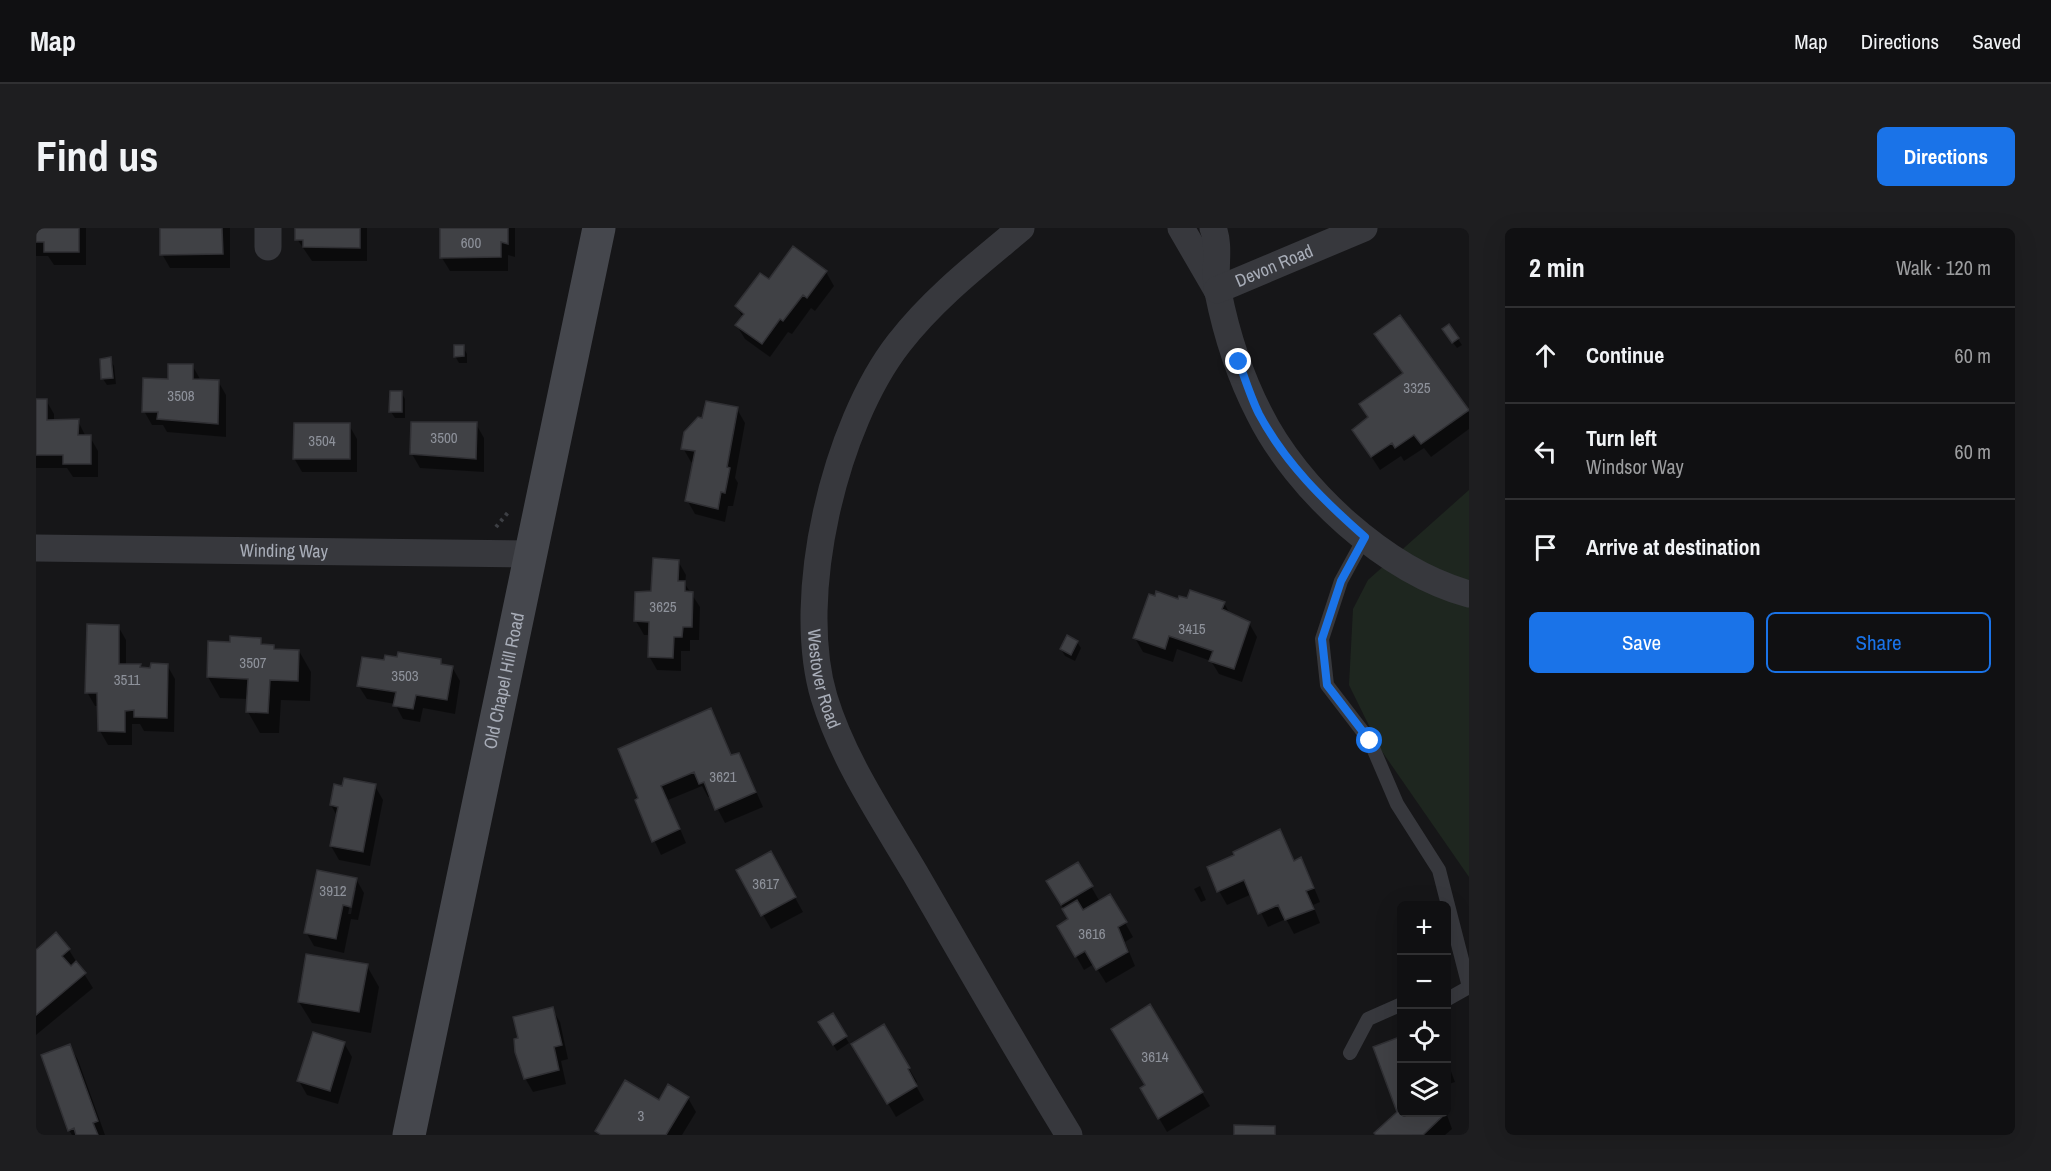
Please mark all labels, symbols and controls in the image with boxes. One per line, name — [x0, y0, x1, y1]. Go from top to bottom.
text: Map — [30, 22, 76, 60]
text: Map — [1794, 27, 1828, 56]
text: Directions — [1861, 27, 1939, 56]
text: Saved — [1972, 27, 2021, 56]
button: Directions — [1877, 127, 2015, 186]
text: Find us — [36, 128, 158, 184]
house number: 600 — [461, 232, 481, 253]
street label: Devon Road — [1231, 238, 1317, 293]
text: 2 min — [1529, 250, 1585, 285]
text: Walk · 120 m — [1896, 254, 1991, 281]
icon: ahead — [1529, 339, 1562, 372]
text: Continue — [1586, 340, 1664, 370]
text: 60 m — [1955, 342, 1991, 369]
route end — [1225, 348, 1251, 374]
house number: 3325 — [1403, 377, 1431, 398]
house number: 3508 — [167, 385, 195, 406]
text: Turn left — [1586, 423, 1657, 453]
house number: 3500 — [430, 427, 458, 448]
house number: 3504 — [308, 430, 336, 451]
icon: left — [1529, 435, 1562, 468]
text: 60 m — [1955, 438, 1991, 465]
text: Windsor Way — [1586, 453, 1684, 480]
icon: arrive — [1529, 531, 1562, 564]
text: Arrive at destination — [1586, 532, 1760, 562]
street label: Winding Way — [240, 537, 329, 564]
house number: 3625 — [649, 596, 677, 617]
street label: Old Chapel Hill Road — [477, 610, 530, 751]
button: Save — [1529, 612, 1754, 673]
button: Share — [1766, 612, 1991, 673]
house number: 3415 — [1178, 618, 1206, 639]
street label: Westover Road — [802, 628, 847, 732]
house number: 3507 — [239, 652, 267, 673]
house number: 3503 — [391, 665, 419, 686]
house number: 3511 — [114, 669, 140, 690]
route start — [1356, 727, 1382, 753]
house number: 3621 — [709, 766, 737, 787]
house number: 3617 — [752, 873, 780, 894]
house number: 3912 — [319, 880, 347, 901]
map controls — [1397, 901, 1451, 1117]
button: + — [1397, 901, 1451, 955]
house number: 3616 — [1078, 923, 1106, 944]
button: − — [1397, 955, 1451, 1009]
button: locate — [1397, 1009, 1451, 1063]
house number: 3614 — [1141, 1046, 1169, 1067]
button: layers — [1397, 1063, 1451, 1117]
house number: 3 — [638, 1105, 645, 1126]

